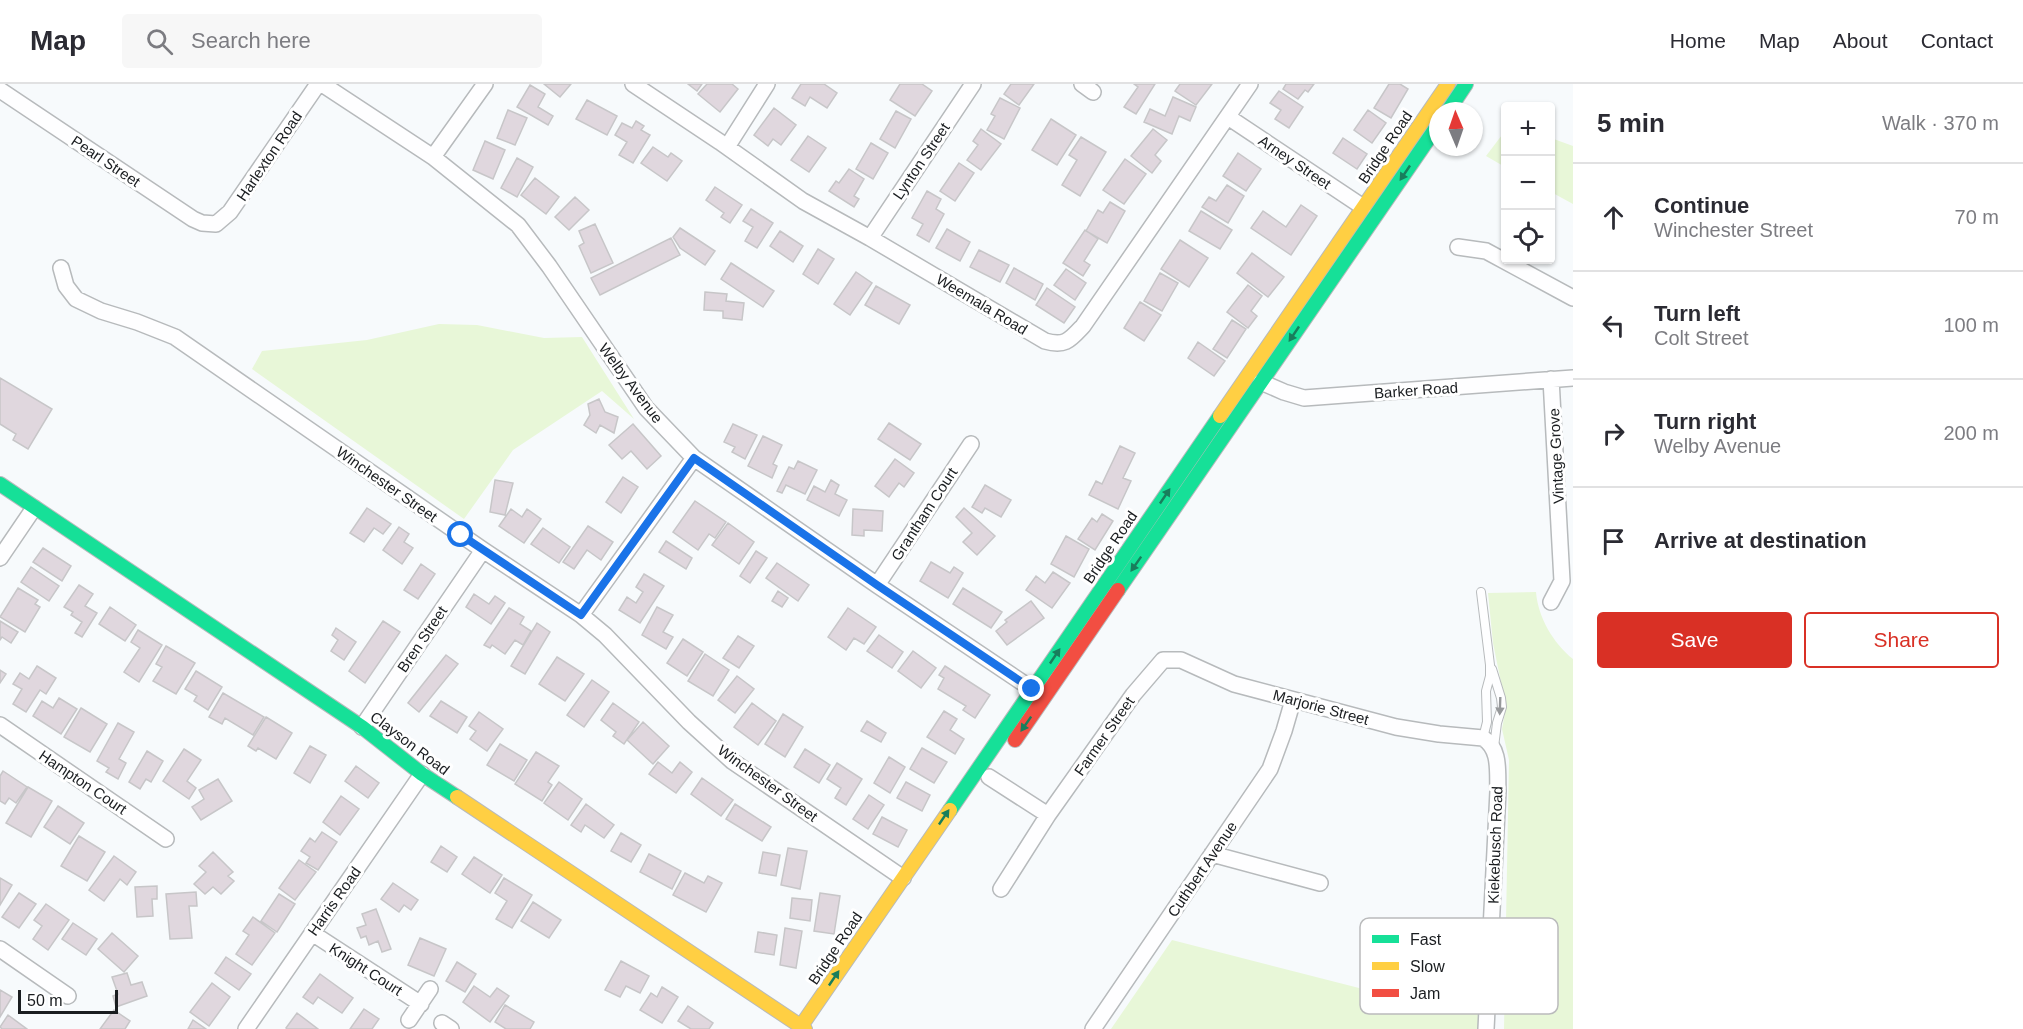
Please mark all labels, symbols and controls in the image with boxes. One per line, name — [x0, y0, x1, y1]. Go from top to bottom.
search box — [122, 14, 542, 68]
text: Map — [30, 25, 86, 56]
icon: search — [143, 25, 176, 58]
text: Search here — [191, 28, 311, 53]
text: Home — [1670, 29, 1726, 52]
text: Map — [1759, 29, 1800, 52]
text: About — [1833, 29, 1888, 52]
text: Contact — [1921, 29, 1993, 52]
north arrow — [1429, 102, 1483, 156]
map controls — [1501, 102, 1555, 264]
button: + — [1501, 102, 1555, 156]
street label: Harlexton Road — [233, 108, 305, 204]
street label: Bridge Road — [1355, 108, 1415, 186]
text: 5 min — [1597, 108, 1665, 138]
text: Walk · 370 m — [1882, 112, 1999, 134]
street label: Lynton Street — [889, 119, 953, 203]
street label: Pearl Street — [68, 132, 144, 191]
street label: Arney Street — [1256, 132, 1335, 193]
button: − — [1501, 156, 1555, 210]
one-way arrow — [1400, 165, 1411, 181]
text: Continue — [1654, 193, 1749, 218]
icon: ahead — [1597, 201, 1630, 234]
text: 70 m — [1955, 206, 1999, 228]
button: locate — [1501, 210, 1555, 264]
text: Winchester Street — [1654, 219, 1813, 241]
street label: Weemala Road — [933, 270, 1031, 338]
text: Turn left — [1654, 301, 1740, 326]
icon: left — [1597, 309, 1630, 342]
text: 100 m — [1943, 314, 1999, 336]
one-way arrow — [1289, 326, 1300, 342]
text: Colt Street — [1654, 327, 1748, 349]
street label: Welby Avenue — [596, 340, 666, 426]
street label: Barker Road — [1373, 379, 1459, 401]
street label: Vintage Grove — [1545, 408, 1567, 504]
text: Turn right — [1654, 409, 1756, 434]
icon: right — [1597, 417, 1630, 450]
text: 200 m — [1943, 422, 1999, 444]
text: Welby Avenue — [1654, 435, 1781, 457]
street label: Winchester Street — [333, 443, 441, 526]
street label: Grantham Court — [888, 464, 961, 564]
one-way arrow — [1159, 488, 1171, 504]
street label: Bridge Road — [1080, 508, 1140, 586]
route start — [447, 521, 473, 547]
icon: arrive — [1597, 525, 1630, 558]
text: Arrive at destination — [1654, 528, 1867, 553]
one-way arrow — [1130, 555, 1142, 571]
street label: Bren Street — [394, 602, 451, 675]
button: Save — [1597, 612, 1792, 668]
button: Share — [1804, 612, 1999, 668]
one-way arrow — [1049, 649, 1061, 665]
route end — [1018, 675, 1044, 701]
street label: Marjorie Street — [1271, 686, 1372, 728]
street label: Farmer Street — [1071, 693, 1138, 779]
one-way arrow — [1495, 697, 1504, 716]
street label: Clayson Road — [367, 708, 453, 778]
one-way arrow — [1020, 716, 1032, 732]
street label: Winchester Street — [715, 741, 822, 825]
street label: Hampton Court — [36, 747, 131, 818]
street label: Kiekebusch Road — [1484, 786, 1506, 904]
one-way arrow — [938, 809, 949, 825]
street label: Cuthbert Avenue — [1164, 818, 1240, 920]
street label: Harris Road — [304, 863, 364, 939]
street label: Bridge Road — [805, 909, 865, 987]
legend — [1360, 918, 1558, 1014]
text: Fast — [1410, 931, 1442, 948]
street label: Knight Court — [326, 939, 406, 999]
text: Slow — [1410, 958, 1445, 975]
one-way arrow — [828, 970, 839, 986]
text: Jam — [1410, 985, 1440, 1002]
scale bar — [18, 987, 118, 1014]
text: 50 m — [27, 992, 63, 1009]

